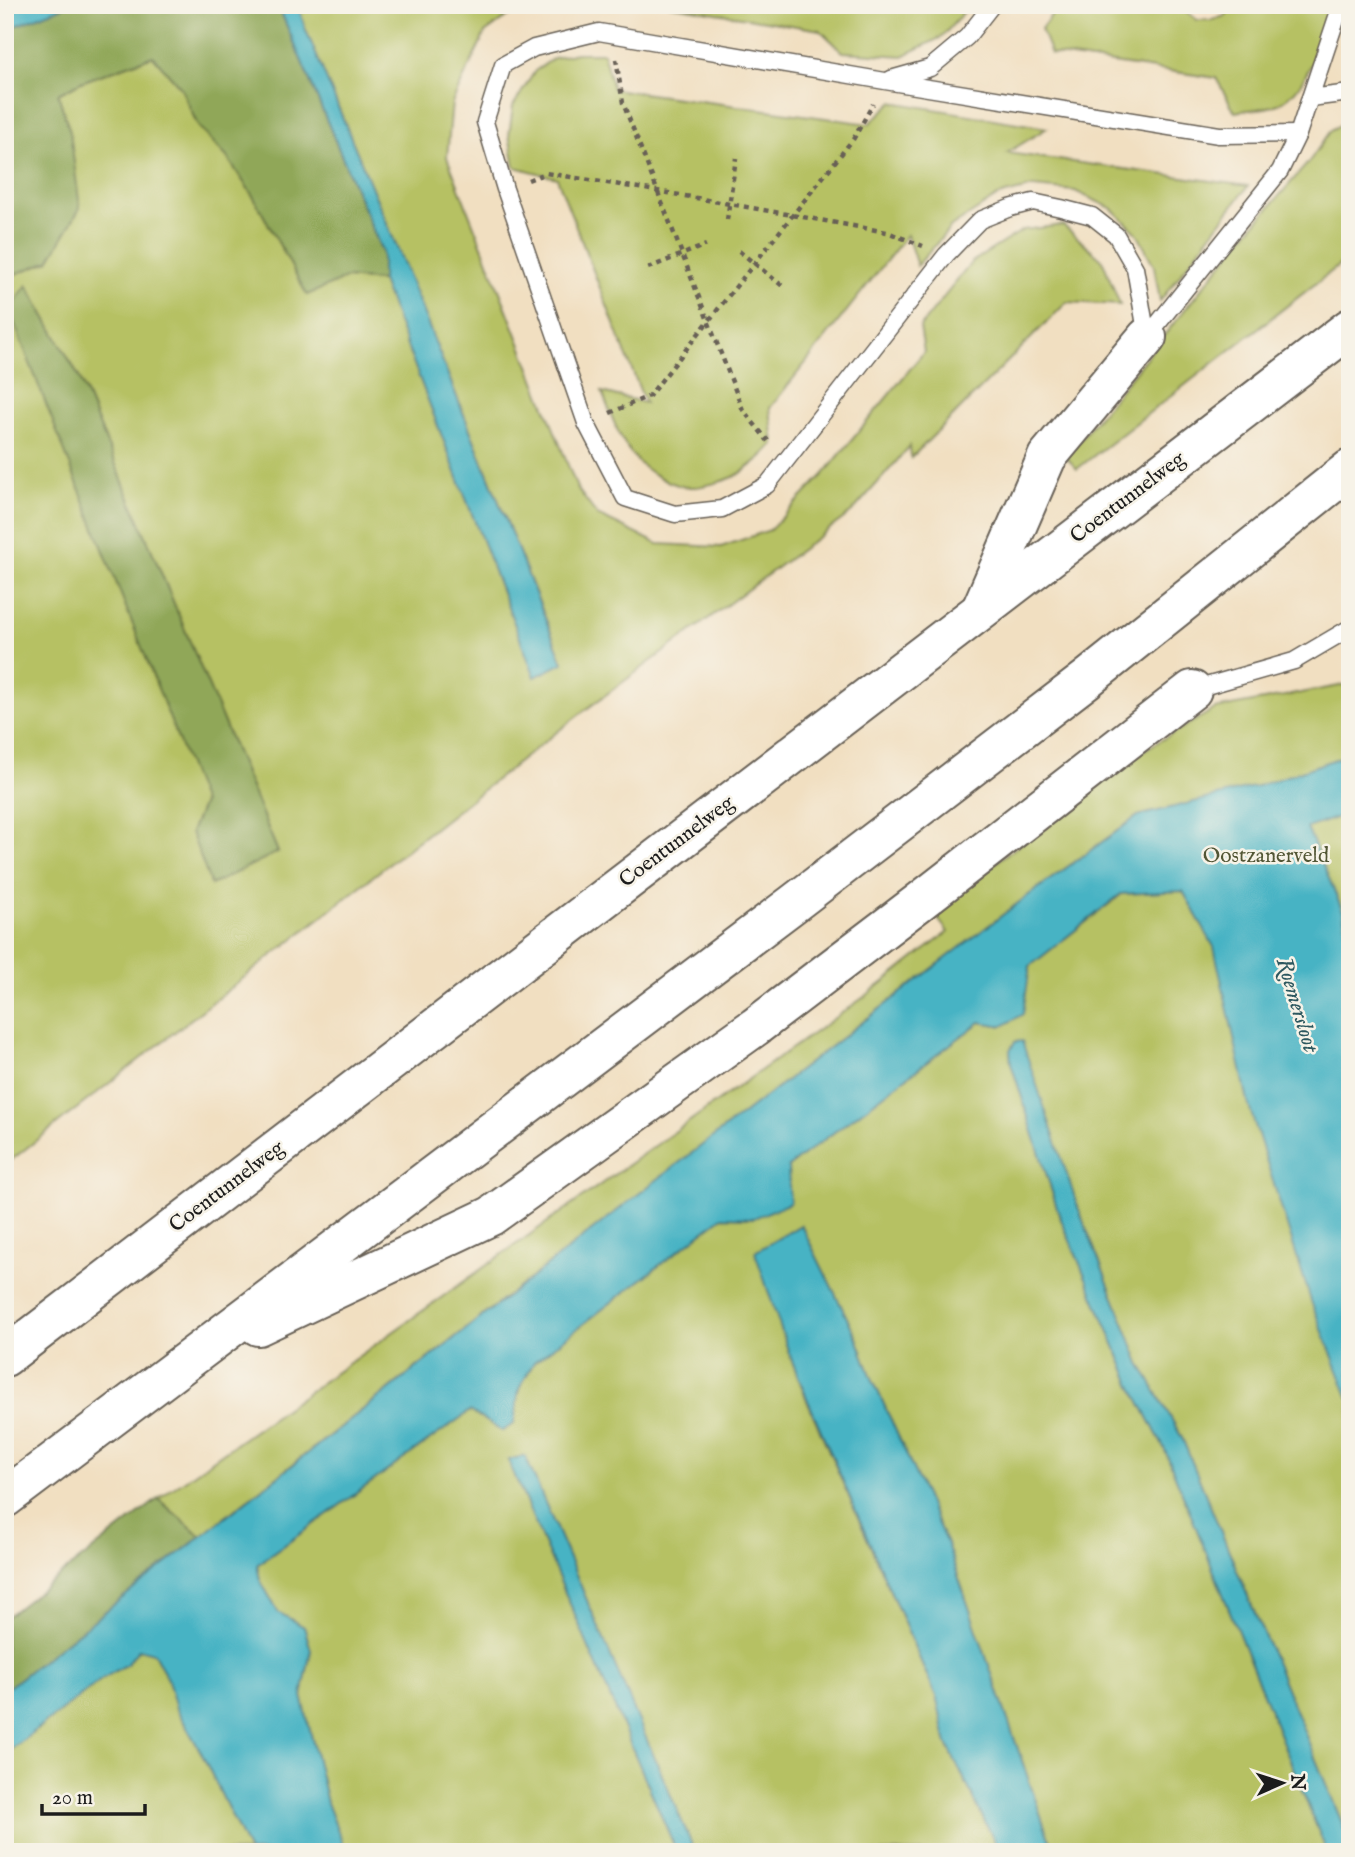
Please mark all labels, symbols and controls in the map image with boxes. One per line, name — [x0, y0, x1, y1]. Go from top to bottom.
street label: Coentunnelweg — [1065, 446, 1191, 550]
street label: Coentunnelweg — [614, 790, 740, 894]
park label: Oostzanerveld — [1203, 843, 1330, 870]
water label: Roemersloot — [1269, 954, 1326, 1058]
street label: Coentunnelweg — [164, 1135, 290, 1239]
north arrow — [1246, 1748, 1316, 1818]
text: N — [1285, 1772, 1309, 1792]
scale bar — [42, 1773, 145, 1817]
text: 20 m — [52, 1785, 93, 1812]

